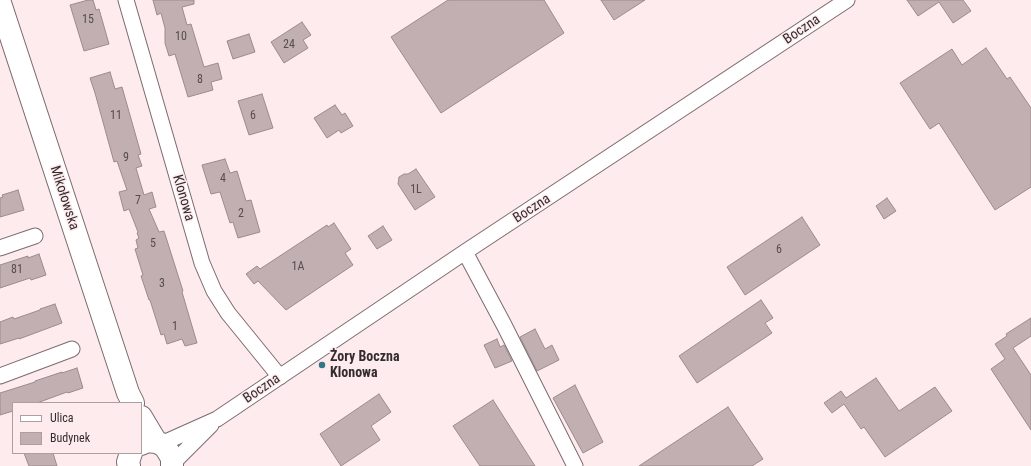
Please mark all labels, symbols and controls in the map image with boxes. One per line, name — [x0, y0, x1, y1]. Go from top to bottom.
street label: Boczna — [780, 12, 824, 48]
house number: 15 — [82, 13, 94, 27]
house number: 10 — [175, 30, 187, 44]
house number: 24 — [283, 38, 295, 52]
house number: 8 — [197, 73, 203, 87]
house number: 11 — [110, 109, 122, 123]
house number: 6 — [250, 109, 256, 123]
house number: 9 — [123, 151, 129, 165]
street label: Mikołowska — [46, 164, 82, 232]
house number: 4 — [220, 172, 226, 186]
street label: Klonowa — [168, 173, 198, 223]
house number: 1L — [410, 183, 422, 197]
street label: Boczna — [510, 191, 554, 227]
house number: 7 — [135, 194, 141, 208]
house number: 2 — [238, 207, 244, 221]
house number: 5 — [150, 237, 156, 251]
house number: 6 — [776, 243, 782, 257]
house number: 1A — [292, 260, 304, 274]
house number: 81 — [11, 263, 23, 277]
house number: 3 — [159, 277, 165, 291]
house number: 1 — [172, 320, 178, 334]
place label: Żory Boczna Klonowa — [330, 349, 400, 382]
marker: Żory Boczna Klonowa — [317, 360, 327, 370]
street label: Boczna — [240, 371, 284, 407]
legend — [12, 402, 142, 454]
text: Ulica — [50, 411, 74, 425]
text: Budynek — [50, 431, 90, 445]

